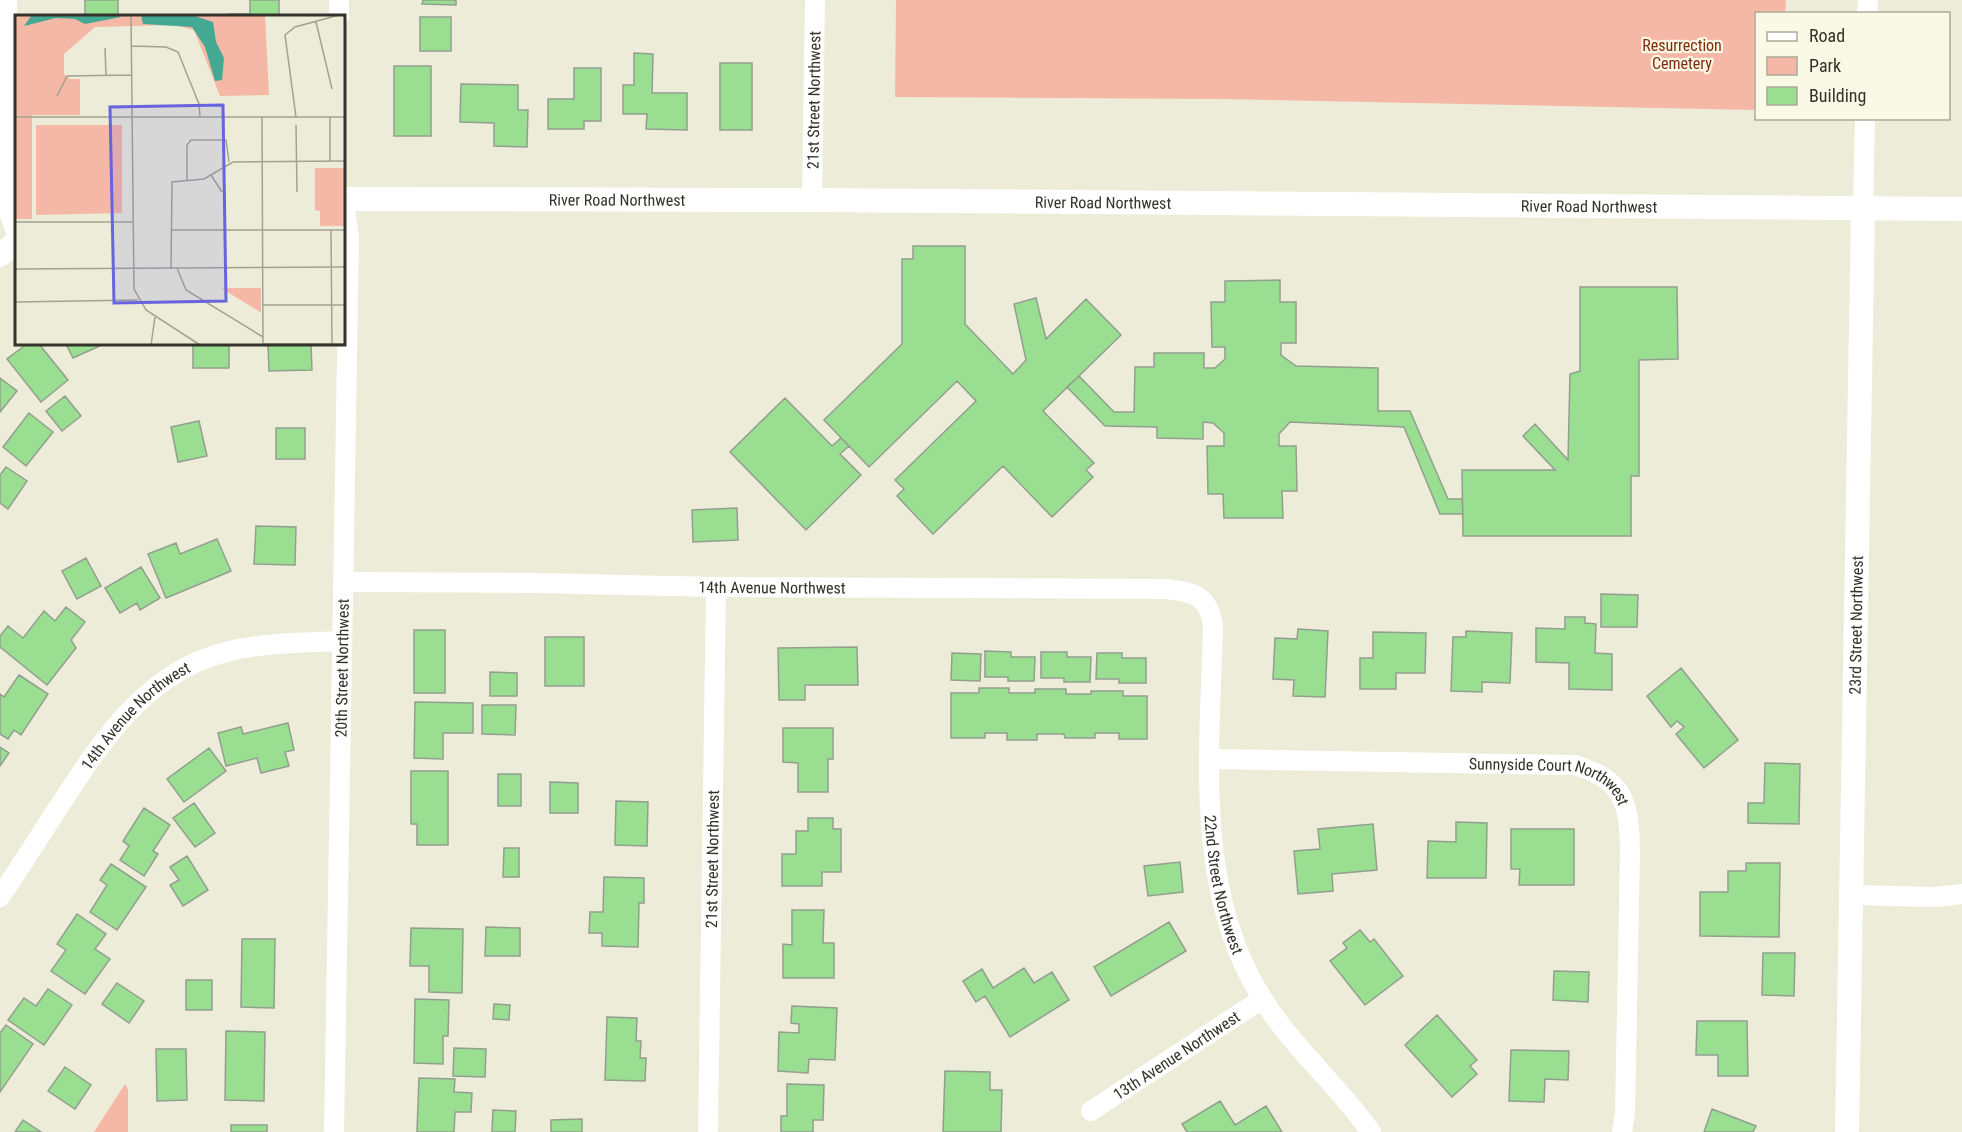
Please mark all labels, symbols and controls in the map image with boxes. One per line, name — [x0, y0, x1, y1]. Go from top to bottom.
legend — [1755, 12, 1950, 120]
inset map — [15, 15, 345, 345]
text: Road — [1809, 25, 1845, 46]
street label: 21st Street Northwest — [803, 30, 825, 169]
park label: Resurrection Cemetery — [1642, 36, 1722, 73]
text: Park — [1809, 55, 1841, 76]
text: Building — [1809, 85, 1866, 106]
street label: River Road Northwest — [549, 190, 685, 210]
street label: River Road Northwest — [1035, 193, 1172, 213]
street label: River Road Northwest — [1521, 197, 1658, 217]
street label: 23rd Street Northwest — [1846, 555, 1867, 695]
street label: 14th Avenue Northwest — [698, 578, 846, 598]
street label: 20th Street Northwest — [332, 598, 353, 738]
street label: 14th Avenue Northwest — [77, 658, 194, 774]
street label: Sunnyside Court Northwest — [1469, 754, 1633, 808]
street label: 21st Street Northwest — [702, 789, 723, 928]
street label: 22nd Street Northwest — [1200, 814, 1247, 957]
street label: 13th Avenue Northwest — [1110, 1007, 1244, 1104]

